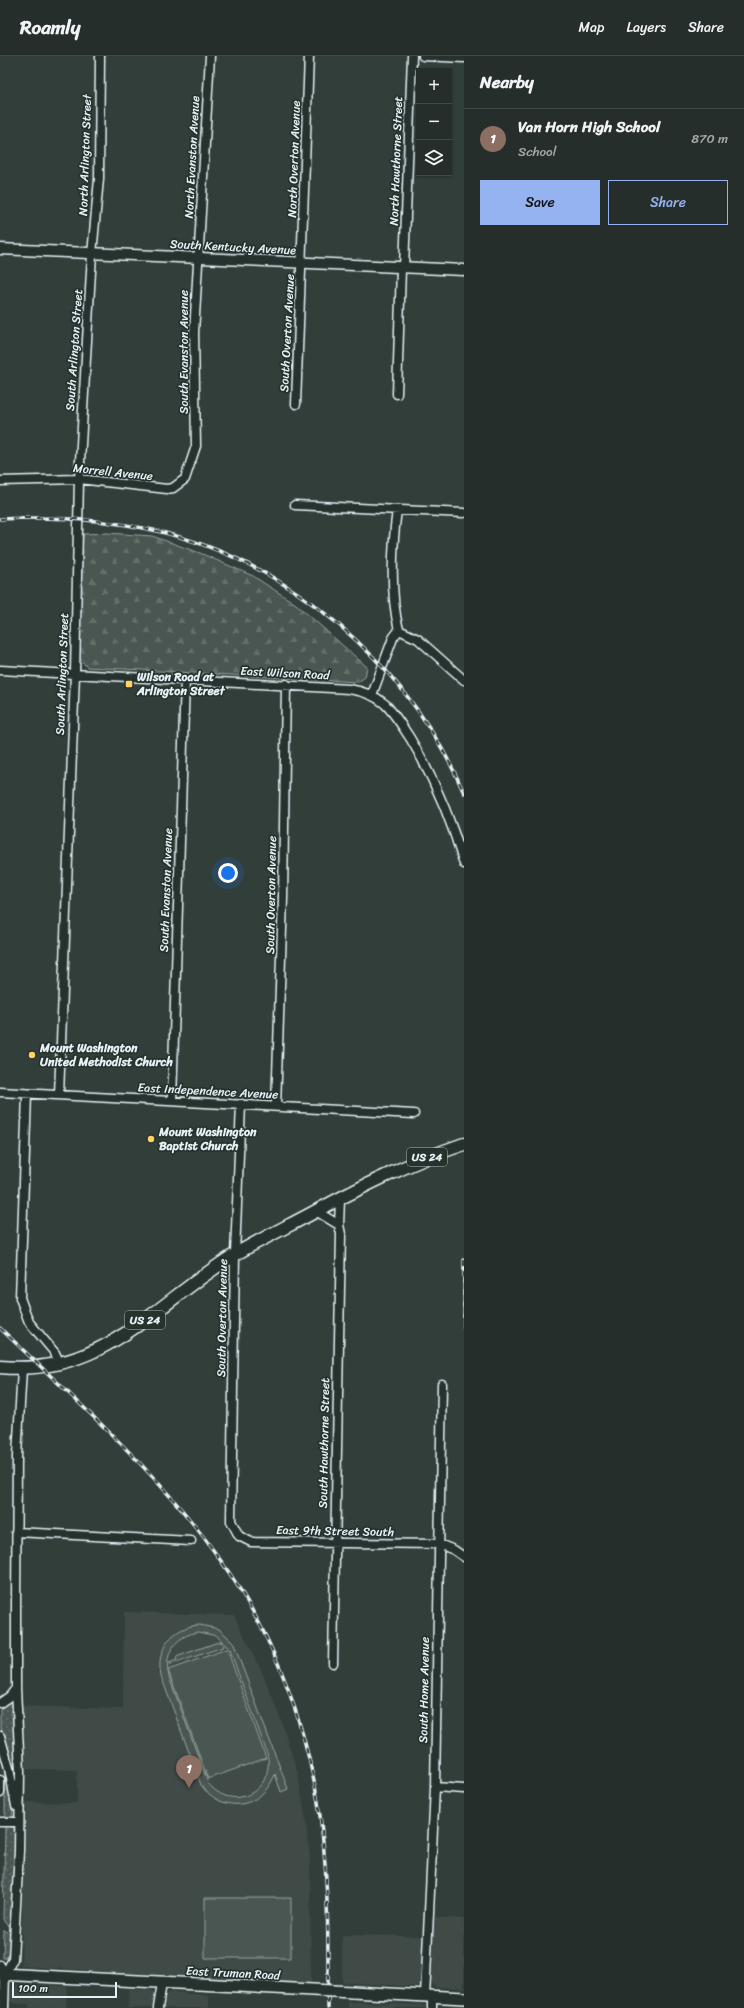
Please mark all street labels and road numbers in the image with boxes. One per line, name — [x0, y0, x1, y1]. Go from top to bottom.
street label: North Arlington Street — [72, 93, 98, 216]
street label: North Evanston Avenue — [178, 95, 206, 219]
street label: North Hawthorne Street — [383, 96, 409, 226]
street label: North Overton Avenue — [281, 100, 307, 218]
street label: South Kentucky Avenue — [169, 233, 297, 261]
street label: South Overton Avenue — [273, 273, 301, 393]
street label: South Arlington Street — [59, 288, 89, 412]
street label: South Evanston Avenue — [173, 290, 195, 414]
street label: Morrell Avenue — [72, 457, 154, 487]
street label: South Arlington Street — [49, 613, 75, 735]
street label: East Wilson Road — [240, 660, 331, 686]
street label: South Evanston Avenue — [153, 828, 179, 952]
street label: South Overton Avenue — [259, 836, 283, 954]
street label: East Independence Avenue — [137, 1076, 279, 1106]
road number: US 24 — [407, 1148, 447, 1166]
street label: South Overton Avenue — [210, 1259, 234, 1377]
road number: US 24 — [125, 1311, 165, 1329]
street label: South Hawthorne Street — [312, 1377, 336, 1509]
street label: East 9th Street South — [276, 1519, 394, 1543]
street label: South Home Avenue — [412, 1637, 436, 1743]
street label: East Truman Road — [185, 1960, 281, 1986]

